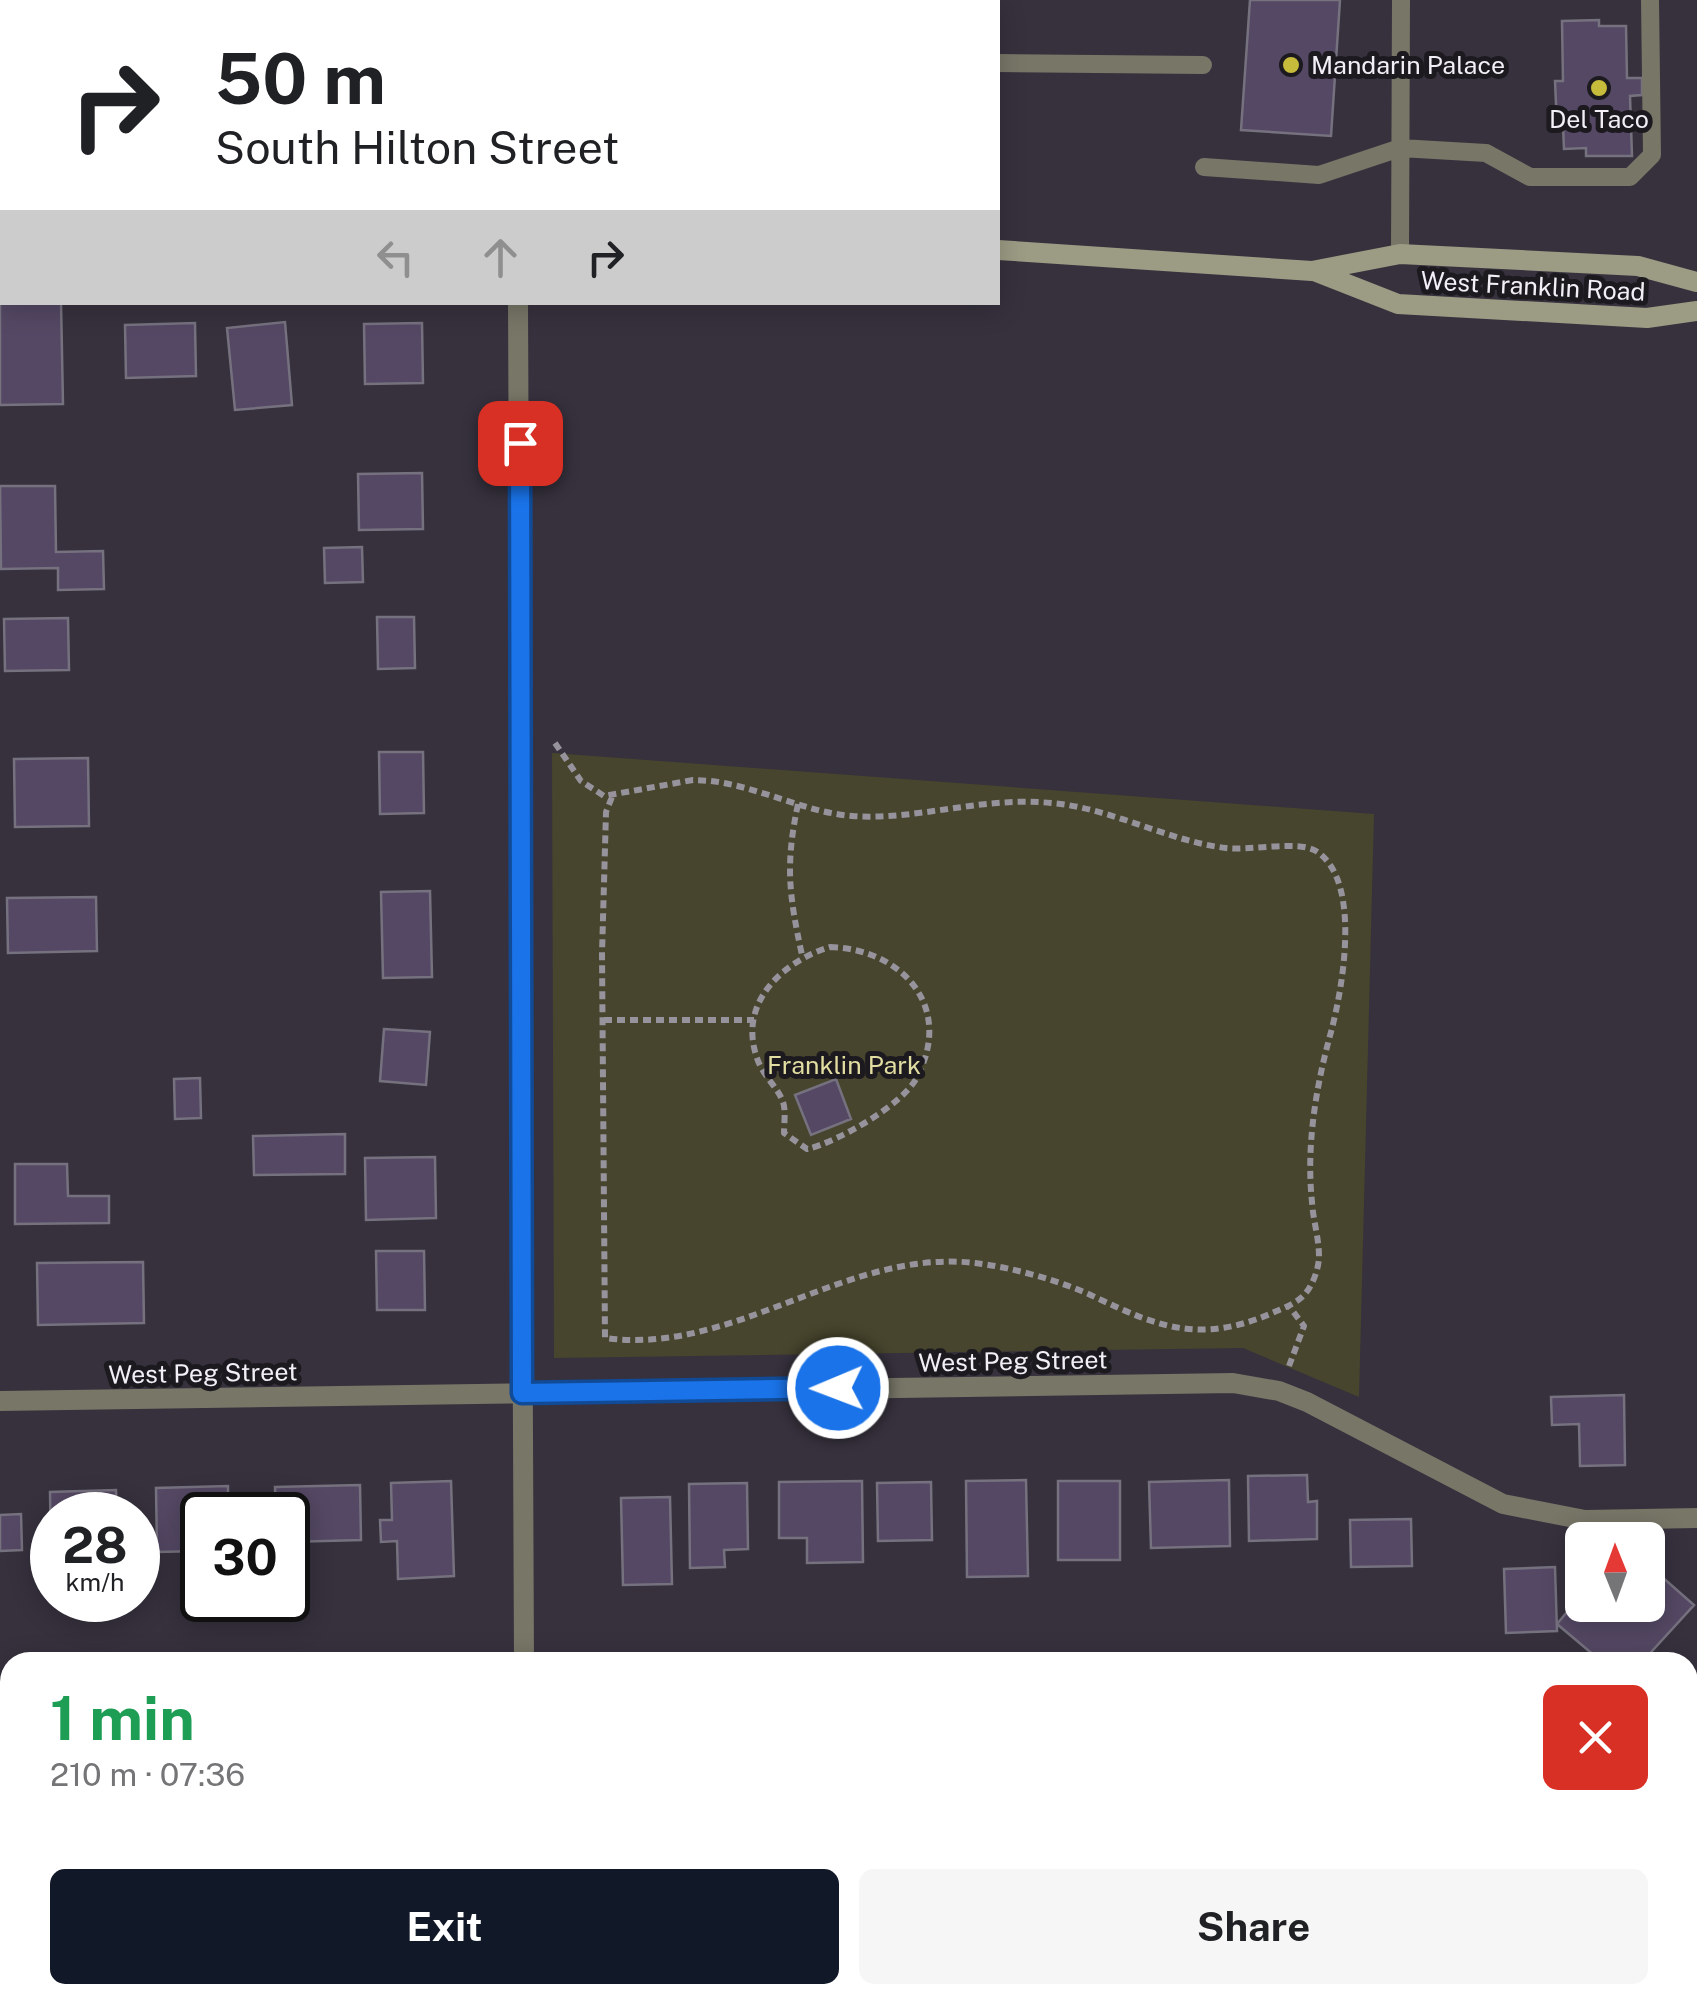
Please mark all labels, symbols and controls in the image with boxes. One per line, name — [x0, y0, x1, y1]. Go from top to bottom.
text: 50 m — [215, 37, 386, 120]
icon: right — [50, 40, 180, 170]
place label: Mandarin Palace — [1311, 50, 1505, 80]
marker: Mandarin Palace — [1280, 54, 1302, 76]
marker: Del Taco — [1588, 77, 1610, 99]
place label: Del Taco — [1549, 104, 1649, 134]
text: South Hilton Street — [215, 121, 620, 174]
icon: left — [368, 230, 423, 285]
icon: ahead — [473, 230, 528, 285]
icon: right — [578, 230, 633, 285]
street label: West Franklin Road — [1420, 265, 1646, 307]
pin — [478, 401, 563, 486]
icon: arrive — [493, 416, 548, 471]
park label: Franklin Park — [767, 1050, 921, 1080]
position arrow — [786, 1336, 890, 1440]
street label: West Peg Street — [918, 1344, 1108, 1378]
street label: West Peg Street — [108, 1356, 298, 1390]
speed limit sign: 30 — [180, 1492, 310, 1622]
text: 28 — [62, 1515, 128, 1574]
north arrow — [1565, 1522, 1665, 1622]
map controls — [1565, 1522, 1665, 1622]
text: km/h — [66, 1567, 124, 1597]
text: 1 min — [50, 1683, 195, 1754]
button: close — [1543, 1685, 1648, 1790]
text: 210 m · 07:36 — [50, 1756, 245, 1793]
button: Exit — [50, 1869, 839, 1984]
button: Share — [859, 1869, 1648, 1984]

